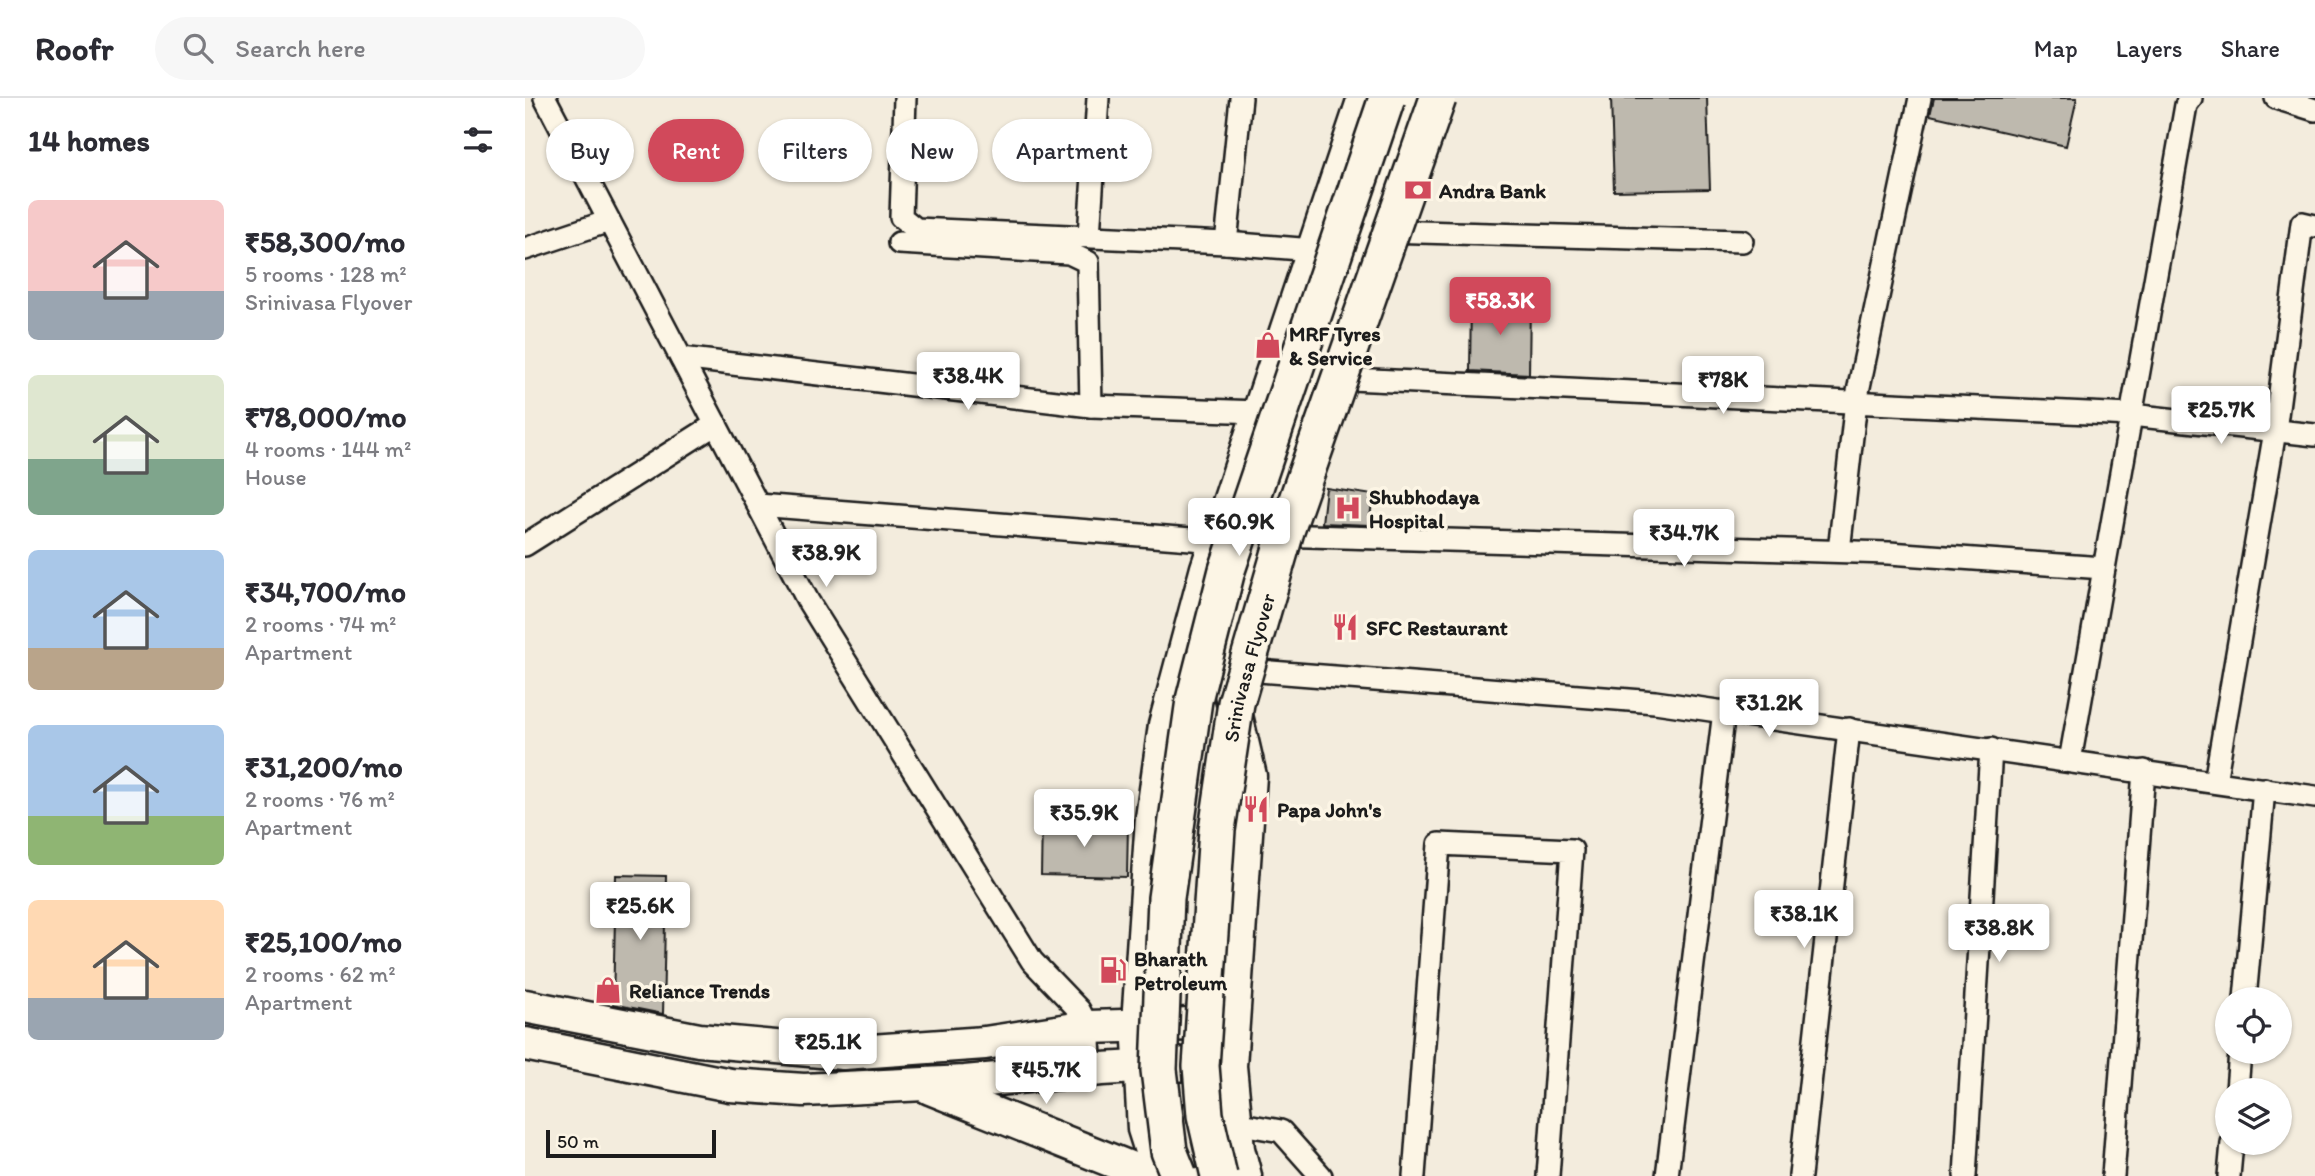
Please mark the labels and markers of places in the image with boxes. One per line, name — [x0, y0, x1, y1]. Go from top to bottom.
bank icon: Andra Bank — [1403, 175, 1433, 205]
place label: Andra Bank — [1438, 178, 1546, 203]
pin: ₹58.3K — [1443, 278, 1557, 337]
place label: MRF Tyres & Service — [1289, 321, 1381, 370]
shop icon: MRF Tyres & Service — [1253, 330, 1283, 360]
pin: ₹38.4K — [911, 352, 1025, 412]
pin: ₹78K — [1682, 356, 1764, 416]
pin: ₹25.7K — [2164, 386, 2278, 446]
place label: Shubhodaya Hospital — [1369, 484, 1481, 534]
hospital icon: Shubhodaya Hospital — [1333, 493, 1363, 523]
pin: ₹60.9K — [1182, 498, 1296, 558]
pin: ₹34.7K — [1627, 510, 1741, 569]
pin: ₹38.9K — [769, 530, 883, 589]
restaurant icon: SFC Restaurant — [1330, 612, 1360, 642]
place label: SFC Restaurant — [1366, 615, 1508, 640]
pin: ₹31.2K — [1712, 680, 1826, 739]
pin: ₹35.9K — [1027, 790, 1141, 849]
restaurant icon: Papa John's — [1241, 794, 1271, 824]
place label: Papa John's — [1277, 797, 1382, 823]
pin: ₹25.6K — [583, 882, 697, 942]
pin: ₹38.1K — [1747, 890, 1861, 950]
pin: ₹38.8K — [1942, 904, 2056, 964]
place label: Bharath Petroleum — [1134, 946, 1228, 995]
fuel station icon: Bharath Petroleum — [1098, 955, 1128, 985]
shop icon: Reliance Trends — [593, 975, 623, 1005]
place label: Reliance Trends — [629, 978, 770, 1003]
pin: ₹25.1K — [771, 1018, 885, 1078]
pin: ₹45.7K — [989, 1046, 1103, 1106]

